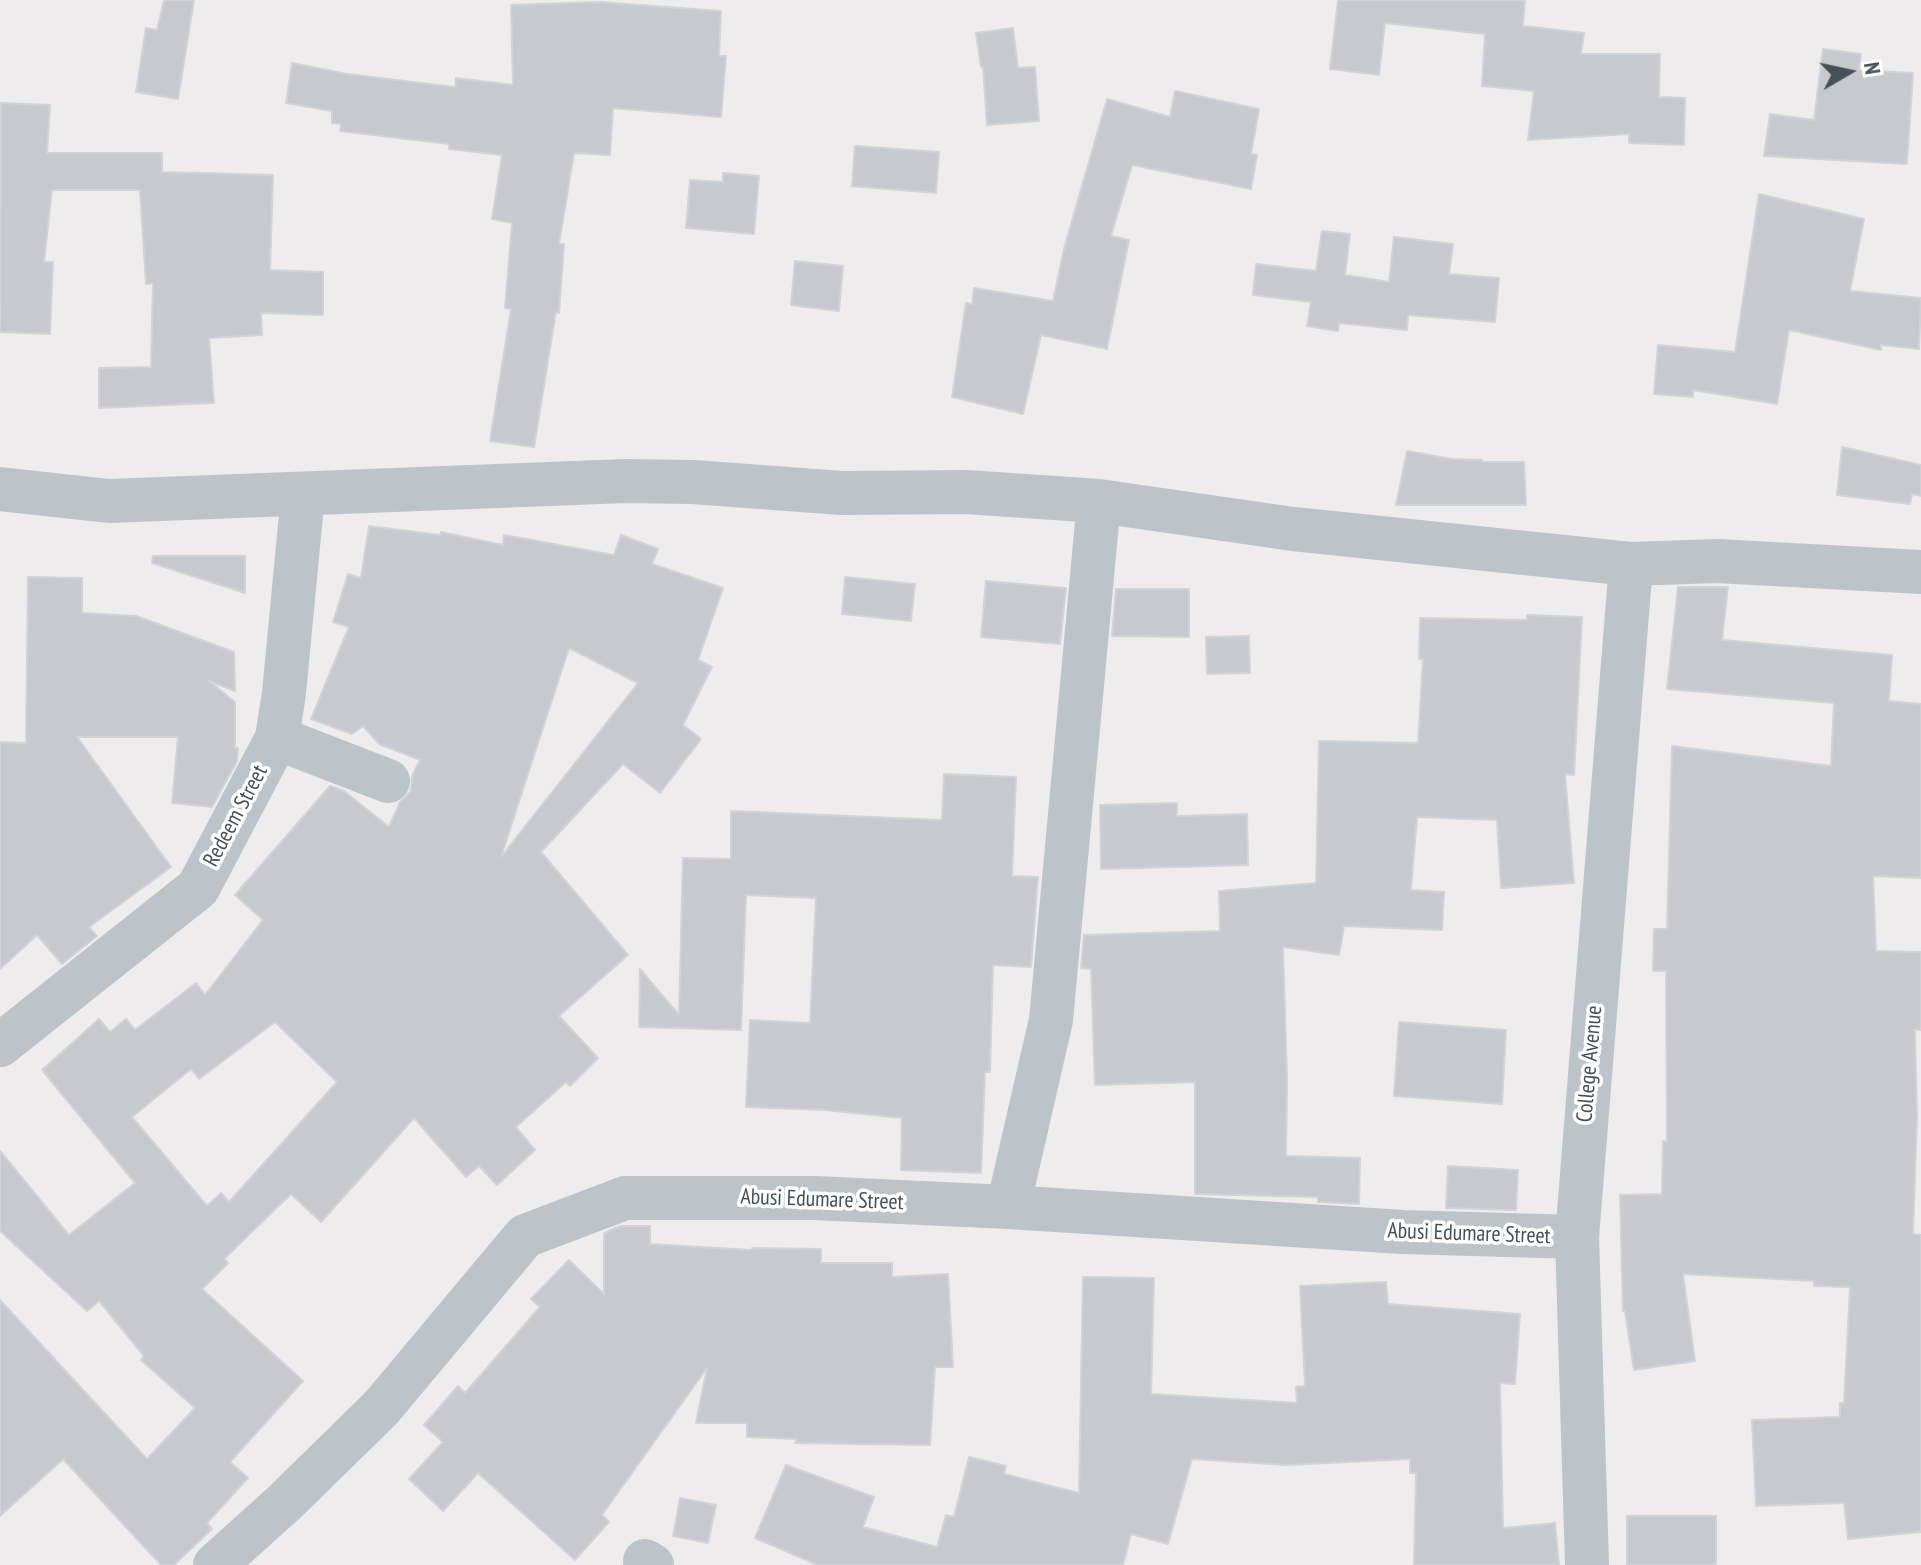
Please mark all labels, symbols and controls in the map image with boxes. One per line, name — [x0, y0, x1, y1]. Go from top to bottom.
north arrow — [1809, 32, 1889, 112]
text: N — [1858, 60, 1887, 76]
street label: Redeem Street — [198, 761, 274, 871]
street label: College Avenue — [1572, 1005, 1608, 1123]
street label: Abusi Edumare Street — [740, 1184, 904, 1216]
street label: Abusi Edumare Street — [1387, 1218, 1551, 1250]

